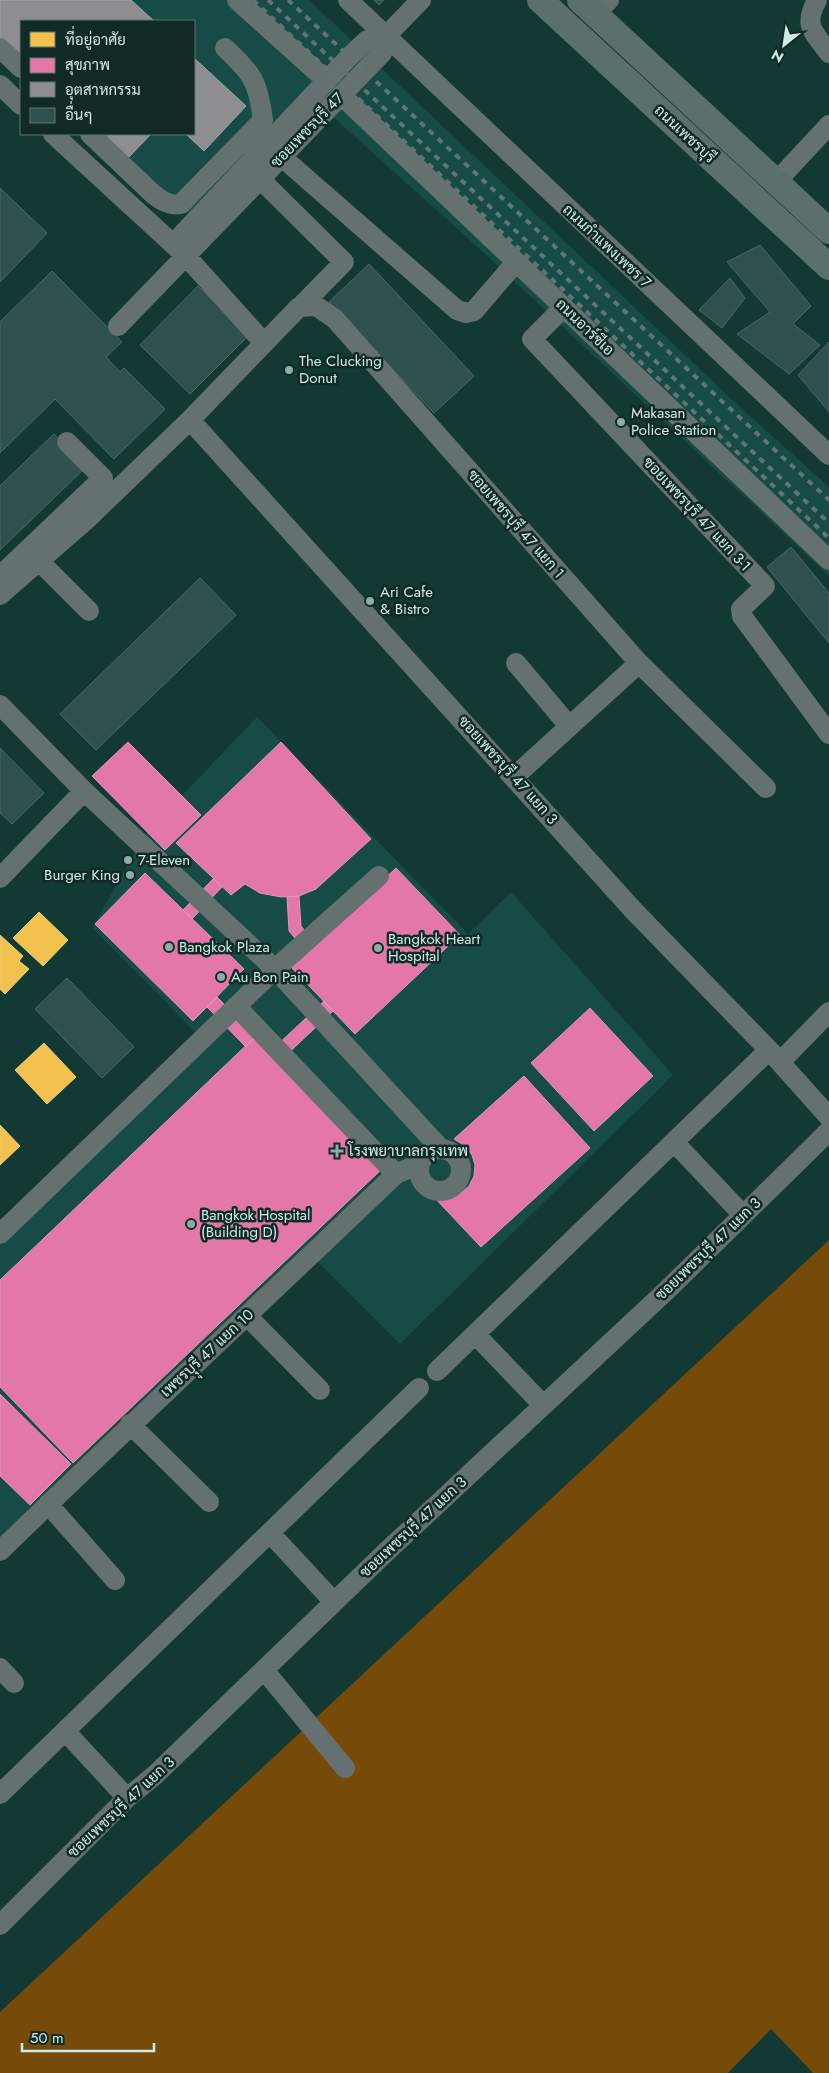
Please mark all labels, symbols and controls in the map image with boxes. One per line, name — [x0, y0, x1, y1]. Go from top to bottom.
legend — [20, 20, 195, 135]
north arrow — [759, 20, 809, 70]
text: ที่อยู่อาศัย — [65, 25, 126, 51]
text: N — [768, 45, 787, 68]
text: สุขภาพ — [65, 54, 110, 76]
text: อุตสาหกรรม — [65, 79, 141, 101]
street label: ซอยเพชรบุรี 47 — [266, 88, 349, 172]
text: อื่นๆ — [65, 100, 93, 126]
street label: ถนนเพชรบุรี — [650, 100, 720, 168]
street label: ถนนกำแพงเพชร 7 — [558, 199, 656, 293]
street label: ถนนอาร์ซีเอ — [551, 293, 619, 361]
place label: The Clucking Donut — [299, 350, 382, 389]
marker: The Clucking Donut — [283, 364, 295, 376]
place label: Makasan Police Station — [631, 402, 716, 441]
marker: Makasan Police Station — [615, 416, 627, 428]
street label: ซอยเพชรบุรี 47 แยก 3-1 — [638, 452, 756, 576]
street label: ซอยเพชรบุรี 47 แยก 1 — [462, 465, 570, 583]
place label: Ari Cafe & Bistro — [380, 581, 433, 620]
marker: Ari Cafe & Bistro — [364, 595, 376, 607]
street label: ซอยเพชรบุรี 47 แยก 3 — [453, 711, 563, 829]
place label: 7-Eleven — [138, 849, 190, 871]
marker: 7-Eleven — [122, 854, 134, 866]
place label: Burger King — [44, 864, 120, 886]
marker: Burger King — [124, 869, 136, 881]
place label: Bangkok Heart Hospital — [388, 928, 480, 967]
place label: Bangkok Plaza — [179, 936, 270, 958]
marker: Bangkok Plaza — [163, 941, 175, 953]
marker: Bangkok Heart Hospital — [372, 942, 384, 954]
place label: Au Bon Pain — [231, 966, 309, 988]
marker: Au Bon Pain — [215, 971, 227, 983]
place label: โรงพยาบาลกรุงเทพ — [347, 1140, 468, 1162]
marker: โรงพยาบาลกรุงเทพ — [330, 1144, 344, 1158]
street label: ซอยเพชรบุรี 47 แยก 3 — [650, 1193, 766, 1305]
place label: Bangkok Hospital (Building D) — [201, 1204, 310, 1243]
marker: Bangkok Hospital (Building D) — [185, 1218, 197, 1230]
street label: เพชรบุุรี 47 แยก 10 — [155, 1304, 262, 1406]
street label: ซอยเพชรบุรี 47 แยก 3 — [354, 1471, 472, 1583]
street label: ซอยเพชรบุรี 47 แยก 3 — [62, 1751, 180, 1863]
scale bar — [22, 2020, 155, 2052]
text: 50 m — [30, 2027, 64, 2049]

